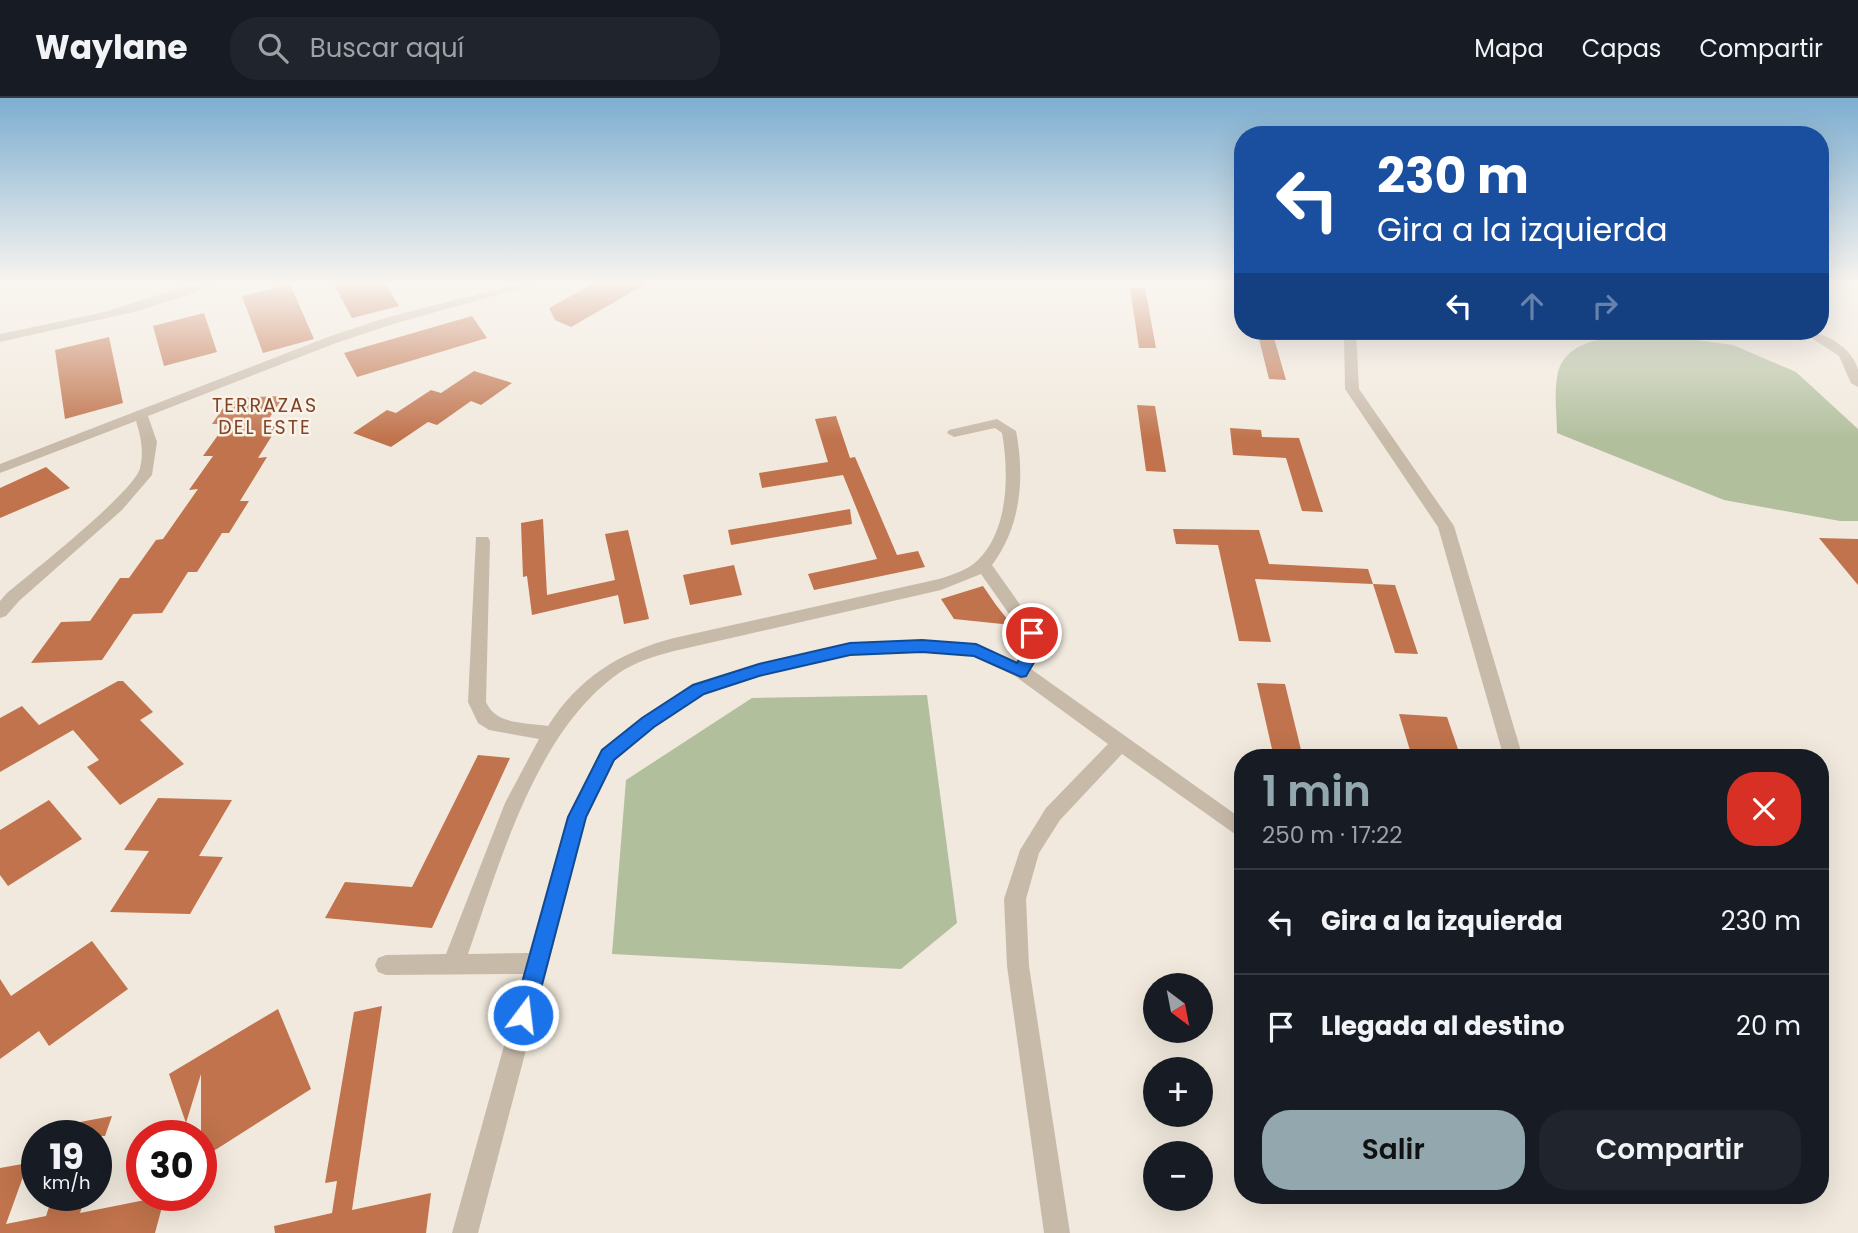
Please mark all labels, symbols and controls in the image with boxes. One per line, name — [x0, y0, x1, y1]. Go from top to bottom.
search box — [230, 17, 720, 80]
text: Waylane — [35, 24, 188, 71]
icon: search — [254, 29, 292, 67]
text: Buscar aquí — [310, 30, 464, 66]
text: Mapa — [1474, 32, 1544, 65]
text: Capas — [1582, 32, 1661, 65]
text: Compartir — [1699, 32, 1823, 65]
text: 230 m — [1377, 142, 1529, 210]
icon: left — [1262, 154, 1353, 245]
text: Gira a la izquierda — [1377, 207, 1668, 252]
icon: left — [1440, 287, 1478, 325]
icon: ahead — [1513, 287, 1551, 325]
icon: right — [1586, 287, 1624, 325]
district label: TERRAZAS DEL ESTE — [212, 392, 318, 441]
pin — [1002, 603, 1062, 663]
icon: arrive — [1013, 614, 1051, 652]
text: 1 min — [1262, 762, 1371, 821]
button: close — [1727, 772, 1801, 846]
text: 250 m · 17:22 — [1262, 819, 1402, 851]
icon: left — [1262, 903, 1300, 941]
text: Gira a la izquierda — [1321, 903, 1563, 939]
text: 230 m — [1721, 903, 1801, 939]
north arrow — [1143, 973, 1213, 1043]
map controls — [1143, 973, 1213, 1211]
position arrow — [486, 978, 560, 1052]
icon: arrive — [1262, 1008, 1300, 1046]
text: Llegada al destino — [1321, 1008, 1565, 1044]
text: 20 m — [1736, 1008, 1801, 1044]
button: + — [1143, 1057, 1213, 1127]
button: Salir — [1262, 1110, 1525, 1190]
button: Compartir — [1539, 1110, 1801, 1190]
speed limit sign: 30 — [126, 1120, 217, 1211]
text: 19 — [49, 1132, 84, 1181]
button: − — [1143, 1141, 1213, 1211]
text: km/h — [43, 1170, 90, 1195]

